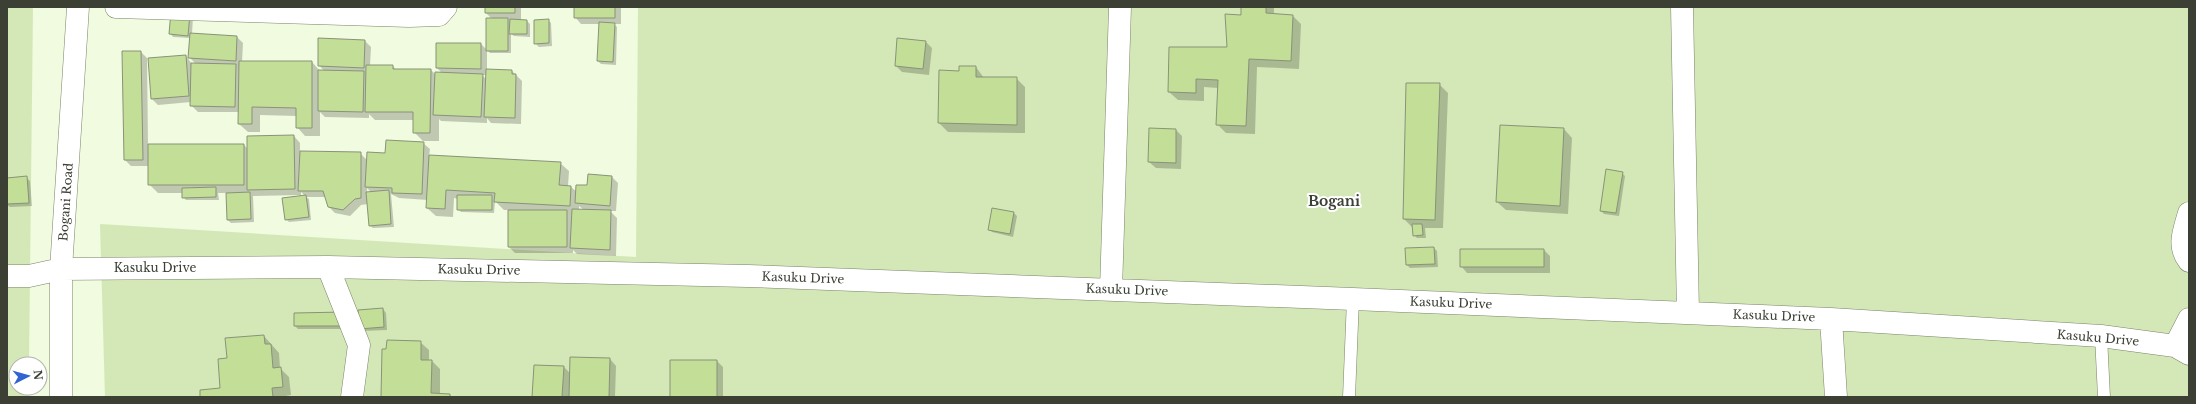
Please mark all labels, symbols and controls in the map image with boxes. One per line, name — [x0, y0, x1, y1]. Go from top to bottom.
street label: Bogani Road — [55, 162, 76, 242]
district label: Bogani — [1308, 192, 1360, 210]
street label: Kasuku Drive — [114, 260, 196, 275]
street label: Kasuku Drive — [438, 261, 521, 278]
street label: Kasuku Drive — [761, 269, 845, 286]
street label: Kasuku Drive — [1085, 281, 1169, 298]
street label: Kasuku Drive — [1409, 294, 1493, 311]
street label: Kasuku Drive — [1732, 307, 1816, 324]
street label: Kasuku Drive — [2056, 326, 2140, 349]
north arrow — [8, 356, 48, 396]
text: N — [30, 369, 46, 381]

